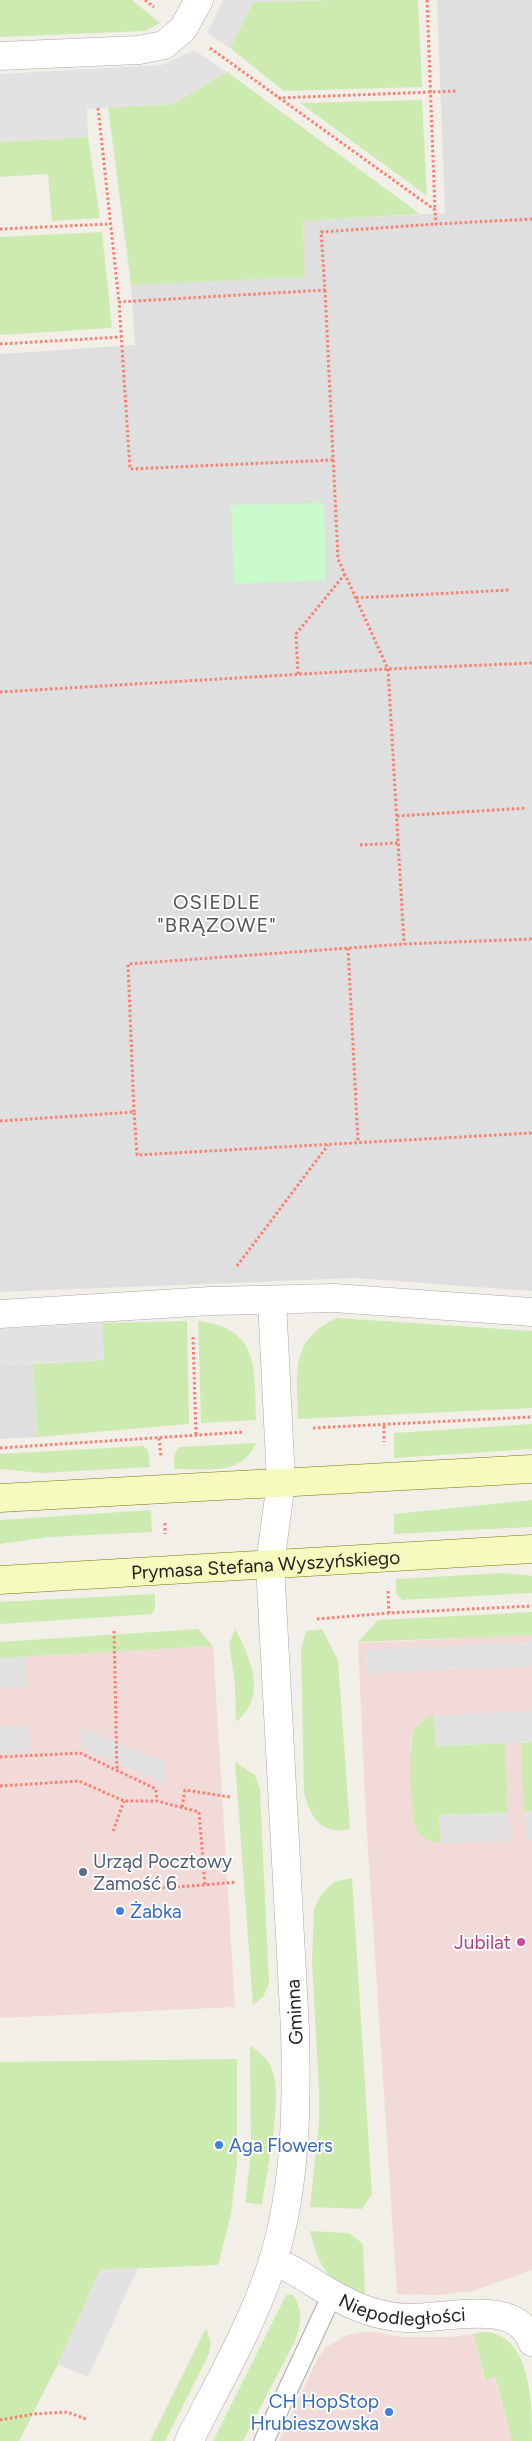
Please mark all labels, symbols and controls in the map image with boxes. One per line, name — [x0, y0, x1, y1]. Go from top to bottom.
district label: OSIEDLE "BRĄZOWE" — [157, 890, 277, 937]
street label: Prymasa Stefana Wyszyńskiego — [130, 1546, 401, 1584]
place label: Urząd Pocztowy Zamość 6 — [93, 1850, 232, 1895]
marker: Urząd Pocztowy Zamość 6 — [77, 1866, 89, 1878]
place label: Żabka — [130, 1900, 182, 1923]
marker: Żabka — [114, 1905, 126, 1917]
place label: Jubilat — [454, 1931, 511, 1954]
marker: Jubilat — [515, 1936, 527, 1948]
street label: Gminna — [281, 1978, 308, 2045]
place label: Aga Flowers — [229, 2134, 333, 2157]
marker: Aga Flowers — [213, 2139, 225, 2151]
street label: Niepodległości — [335, 2289, 466, 2330]
place label: CH HopStop Hrubieszowska — [250, 2390, 379, 2435]
marker: CH HopStop Hrubieszowska — [383, 2406, 395, 2418]

